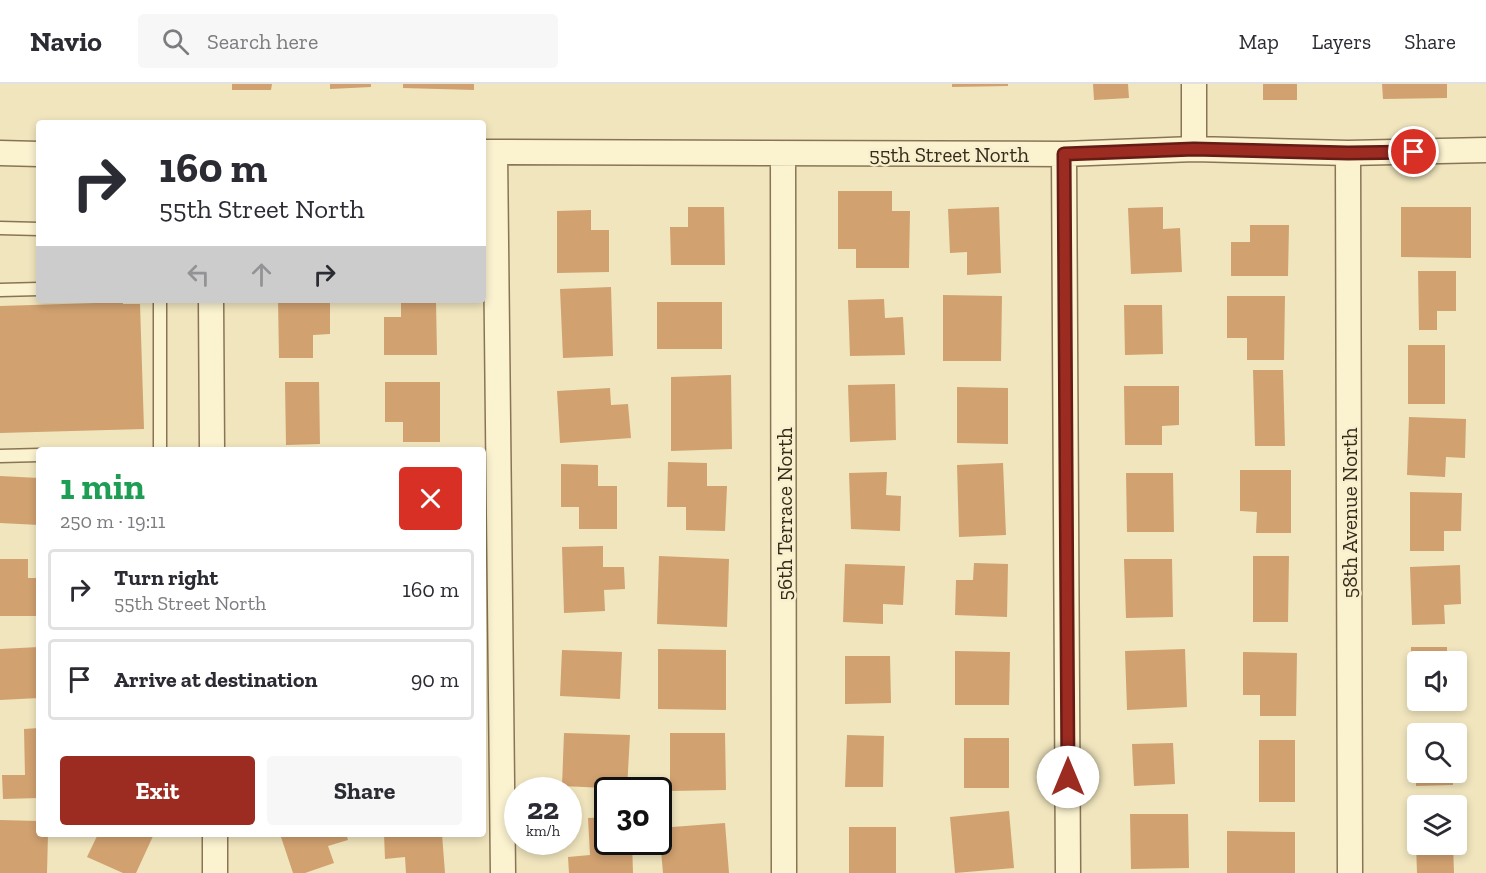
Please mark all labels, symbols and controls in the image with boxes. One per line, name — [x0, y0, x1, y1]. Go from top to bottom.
search box — [138, 14, 558, 68]
text: Navio — [30, 25, 102, 58]
icon: search — [159, 25, 192, 58]
text: Search here — [207, 28, 318, 55]
text: Map — [1239, 29, 1279, 54]
text: Layers — [1312, 29, 1371, 54]
text: Share — [1404, 29, 1456, 54]
pin — [1388, 126, 1439, 177]
icon: arrive — [1397, 135, 1430, 168]
text: 160 m — [159, 142, 267, 193]
street label: 55th Street North — [869, 142, 1029, 167]
icon: right — [60, 144, 138, 222]
text: 55th Street North — [159, 193, 365, 225]
icon: left — [182, 258, 215, 291]
icon: ahead — [245, 258, 278, 291]
icon: right — [308, 258, 341, 291]
street label: 56th Terrace North — [772, 427, 797, 601]
street label: 58th Avenue North — [1337, 427, 1362, 599]
text: 1 min — [60, 465, 145, 508]
button: close — [399, 467, 462, 530]
text: 250 m · 19:11 — [60, 509, 166, 533]
text: Turn right — [114, 564, 218, 591]
icon: right — [63, 573, 96, 606]
text: 160 m — [402, 576, 459, 603]
text: 55th Street North — [114, 591, 266, 615]
map controls — [1407, 651, 1467, 855]
button: sound — [1407, 651, 1467, 711]
icon: arrive — [63, 663, 96, 696]
text: Arrive at destination — [114, 666, 317, 693]
text: 90 m — [411, 666, 459, 693]
button: search — [1407, 723, 1467, 783]
position arrow — [1036, 745, 1100, 809]
button: Exit — [60, 756, 255, 825]
button: Share — [267, 756, 462, 825]
speed limit sign: 30 — [594, 777, 672, 855]
text: 22 — [527, 791, 559, 827]
button: layers — [1407, 795, 1467, 855]
text: km/h — [526, 822, 560, 840]

